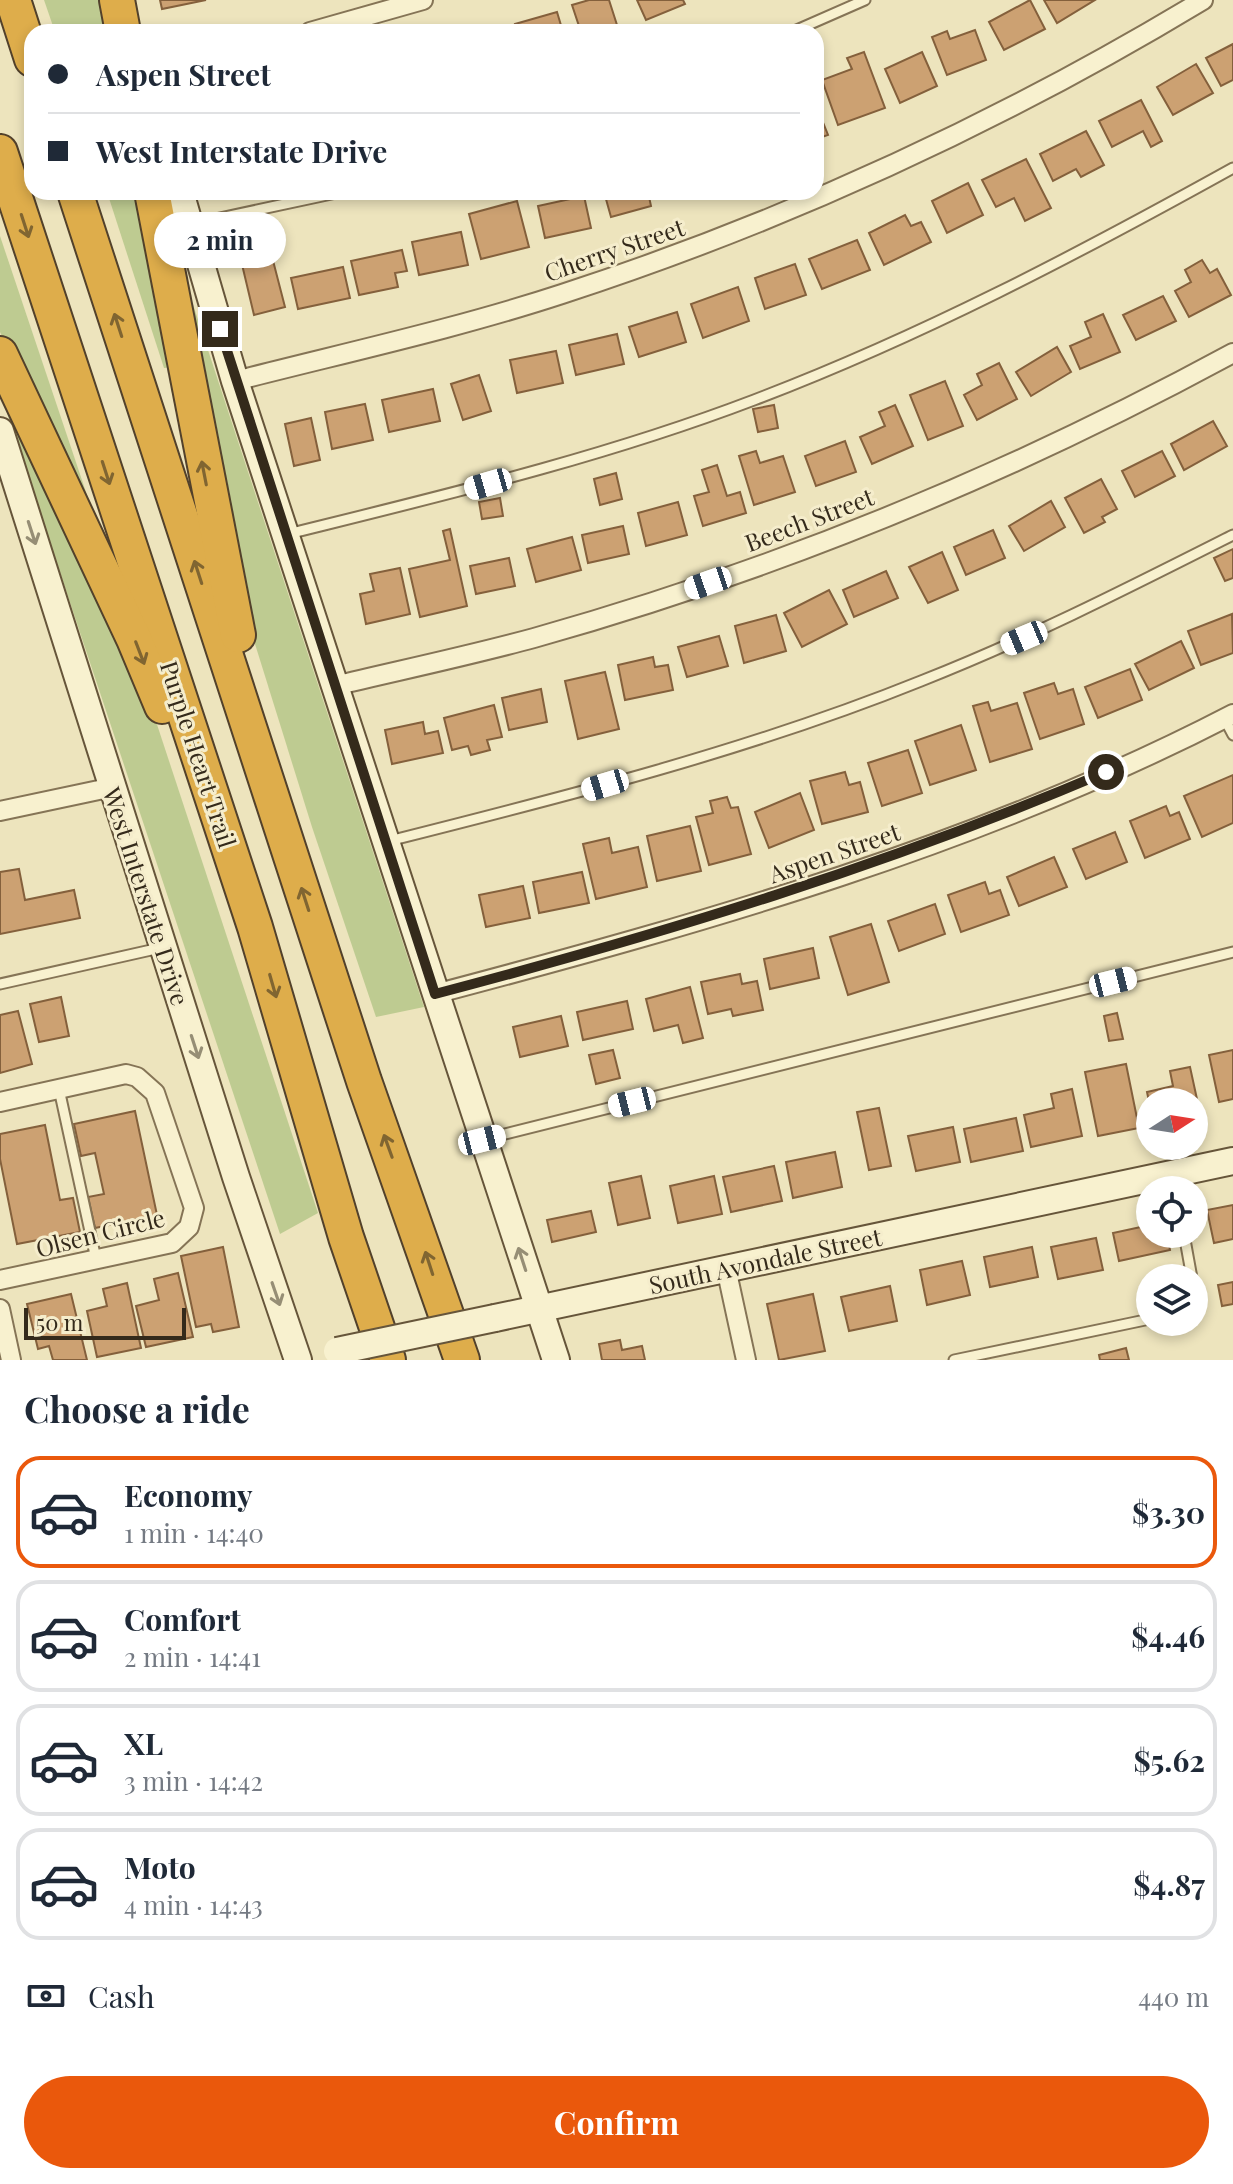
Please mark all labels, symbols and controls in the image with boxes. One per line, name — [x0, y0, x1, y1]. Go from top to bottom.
text: Aspen Street — [96, 54, 271, 94]
text: West Interstate Drive — [96, 131, 387, 171]
street label: Cherry Street — [540, 210, 689, 288]
one-way arrow — [18, 213, 33, 238]
callout: 2 min — [154, 213, 286, 269]
text: 2 min — [186, 222, 254, 257]
route end — [202, 311, 238, 347]
one-way arrow — [110, 313, 125, 338]
one-way arrow — [100, 460, 115, 485]
one-way arrow — [196, 461, 211, 486]
car — [462, 466, 514, 502]
street label: Beech Street — [740, 480, 878, 558]
one-way arrow — [25, 519, 40, 545]
one-way arrow — [190, 560, 205, 585]
car — [681, 564, 735, 602]
car — [997, 618, 1051, 658]
one-way arrow — [134, 640, 148, 665]
street label: Purple Heart Trail — [154, 656, 244, 852]
route start — [1088, 754, 1124, 790]
car — [579, 767, 631, 803]
street label: West Interstate Drive — [96, 782, 197, 1009]
street label: Aspen Street — [763, 814, 904, 890]
one-way arrow — [296, 887, 311, 912]
car — [1087, 965, 1139, 999]
one-way arrow — [266, 973, 281, 999]
one-way arrow — [188, 1034, 203, 1060]
car — [606, 1085, 658, 1119]
north arrow — [1136, 1088, 1208, 1160]
map controls — [1136, 1088, 1208, 1336]
car — [456, 1123, 508, 1157]
one-way arrow — [380, 1134, 394, 1159]
button: locate — [1136, 1176, 1208, 1248]
street label: Olsen Circle — [32, 1201, 168, 1263]
street label: South Avondale Street — [646, 1220, 885, 1300]
one-way arrow — [514, 1247, 529, 1272]
one-way arrow — [421, 1251, 436, 1276]
button: layers — [1136, 1264, 1208, 1336]
one-way arrow — [269, 1282, 284, 1307]
scale bar — [24, 1304, 186, 1340]
text: 50 m — [36, 1307, 83, 1337]
text: Choose a ride — [24, 1384, 250, 1432]
text: Economy — [124, 1475, 253, 1515]
icon: car — [28, 1476, 100, 1548]
text: $3.30 — [1132, 1492, 1205, 1532]
text: 1 min · 14:40 — [124, 1515, 264, 1550]
text: Comfort — [124, 1599, 241, 1639]
icon: car — [28, 1600, 100, 1672]
text: $4.46 — [1131, 1616, 1205, 1656]
text: 2 min · 14:41 — [124, 1639, 261, 1674]
text: XL — [124, 1723, 163, 1763]
icon: car — [28, 1724, 100, 1796]
text: $5.62 — [1133, 1740, 1205, 1780]
text: 3 min · 14:42 — [124, 1763, 263, 1798]
text: Moto — [124, 1847, 196, 1887]
icon: car — [28, 1848, 100, 1920]
text: $4.87 — [1133, 1864, 1205, 1904]
text: 4 min · 14:43 — [124, 1887, 263, 1922]
icon: cash — [24, 1974, 68, 2018]
text: Cash — [88, 1976, 155, 2016]
text: 440 m — [1138, 1979, 1209, 2014]
button: Confirm — [24, 2076, 1209, 2168]

